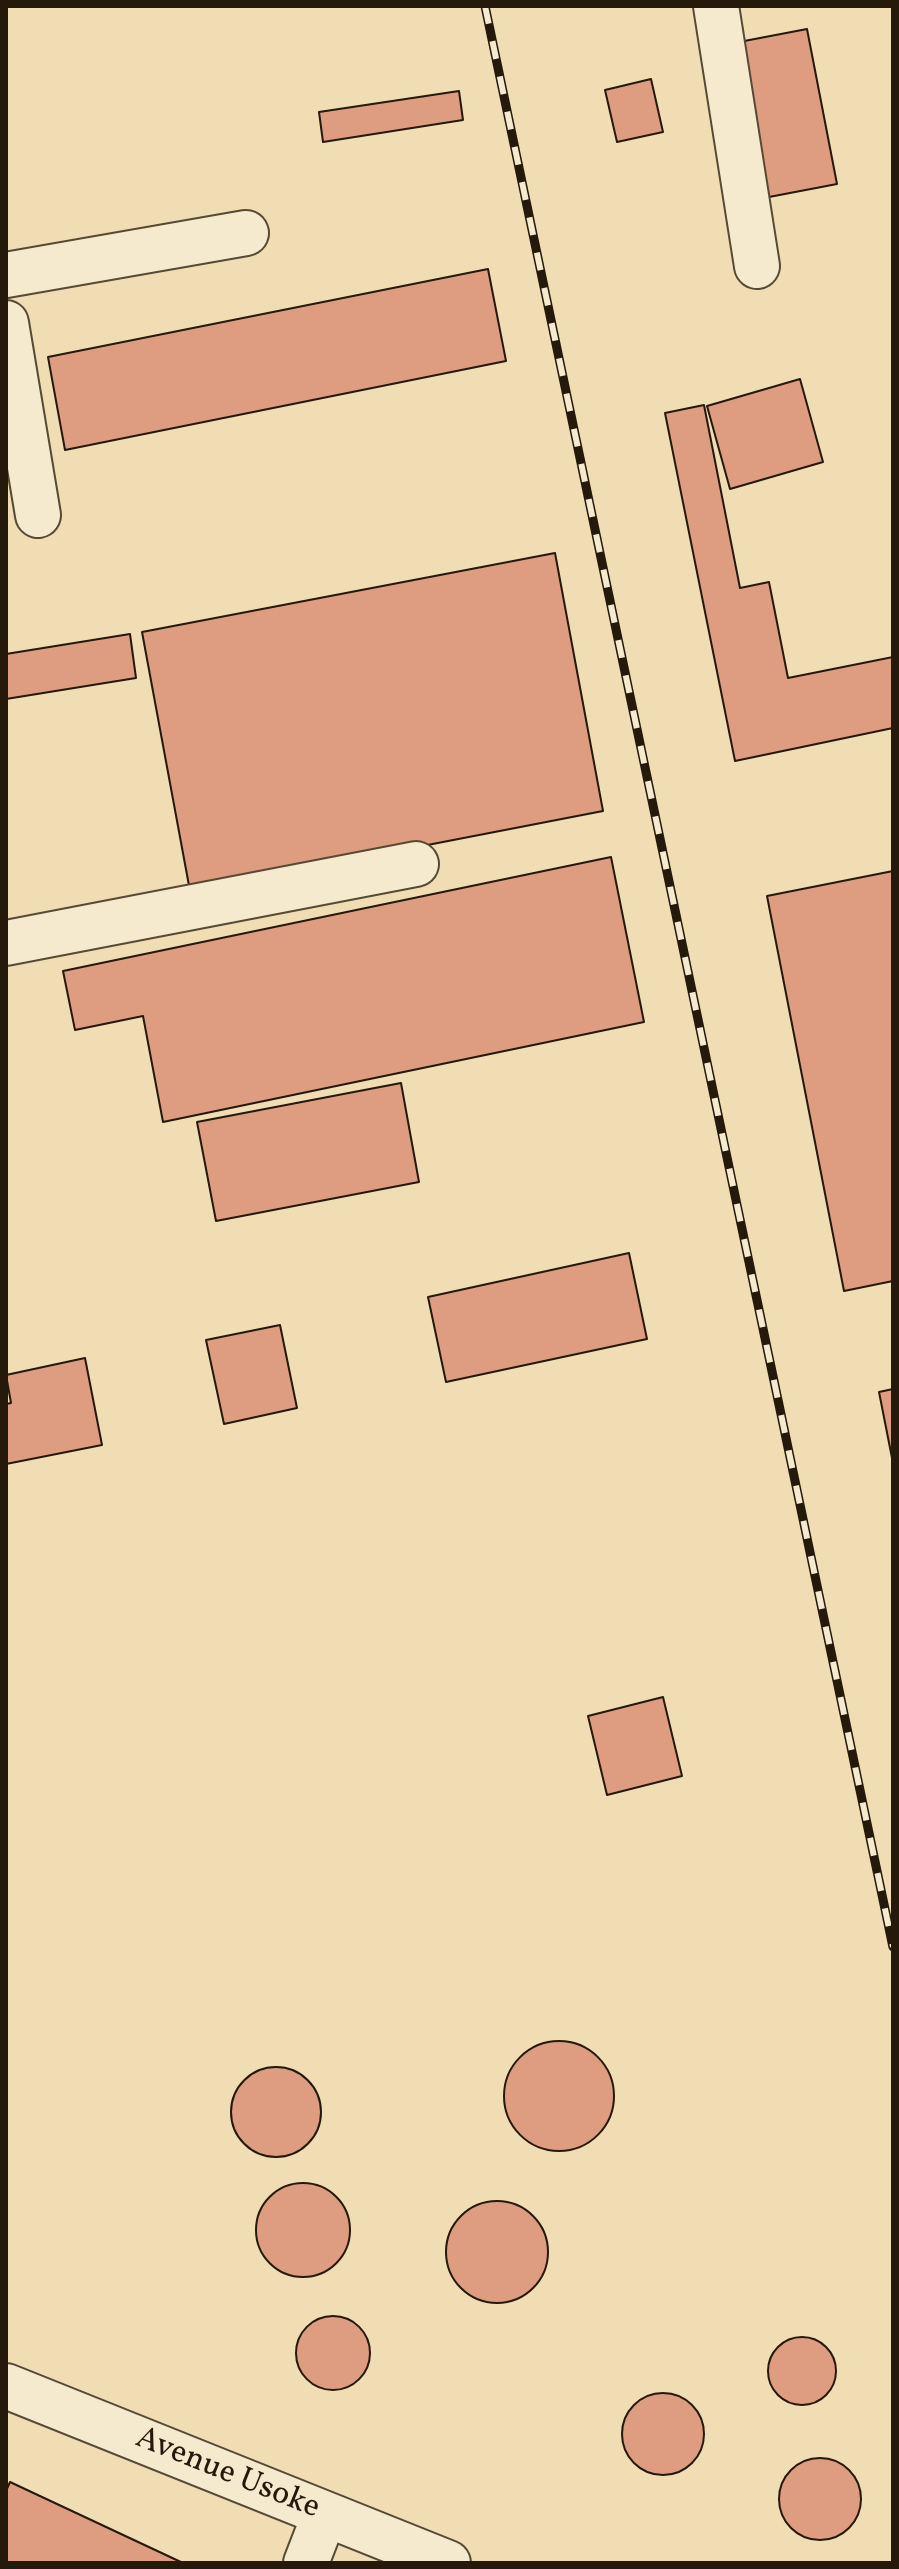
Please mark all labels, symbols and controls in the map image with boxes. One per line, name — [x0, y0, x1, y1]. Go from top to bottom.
street label: Avenue Usoke — [129, 2421, 325, 2529]

